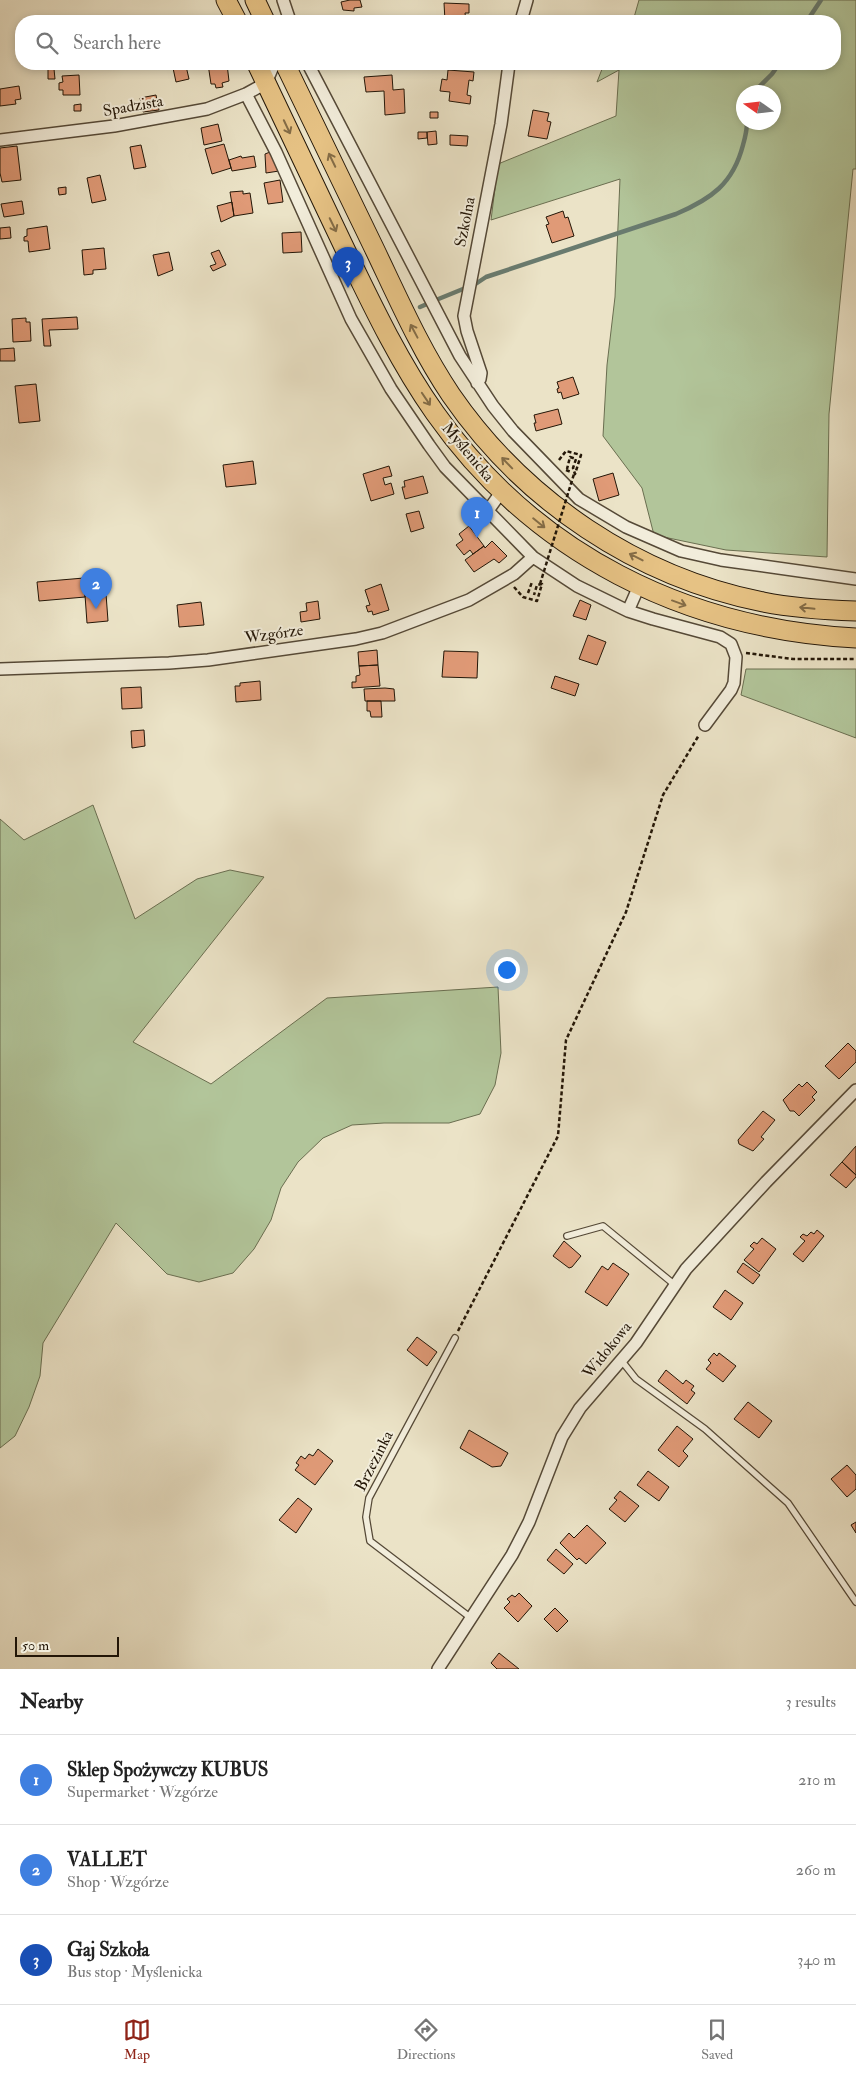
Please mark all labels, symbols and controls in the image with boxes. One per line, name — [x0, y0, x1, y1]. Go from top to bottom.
search box — [15, 15, 841, 70]
icon: search — [33, 29, 61, 57]
text: Search here — [73, 31, 161, 55]
north arrow — [736, 85, 781, 130]
street label: Spadzista — [101, 91, 165, 122]
one-way arrow — [282, 119, 292, 134]
one-way arrow — [326, 153, 336, 168]
street label: Szkolna — [450, 195, 480, 249]
one-way arrow — [329, 217, 339, 232]
pin: 3 — [332, 247, 364, 288]
one-way arrow — [409, 323, 419, 338]
one-way arrow — [420, 392, 431, 406]
street label: Myślenicka — [437, 418, 499, 486]
one-way arrow — [501, 457, 513, 469]
pin: 1 — [461, 497, 493, 538]
one-way arrow — [532, 518, 545, 529]
one-way arrow — [629, 552, 644, 561]
pin: 2 — [80, 568, 112, 609]
one-way arrow — [671, 599, 687, 608]
one-way arrow — [800, 603, 816, 613]
street label: Wzgórze — [242, 620, 305, 648]
your location — [494, 957, 520, 983]
street label: Widokowa — [577, 1317, 636, 1383]
street label: Brzezinka — [350, 1427, 398, 1495]
scale bar — [15, 1634, 119, 1657]
text: 50 m — [22, 1637, 49, 1654]
text: Nearby — [20, 1688, 83, 1715]
text: 3 results — [785, 1692, 836, 1712]
text: Sklep Spożywczy KUBUS — [67, 1758, 268, 1782]
text: 1 — [33, 1770, 39, 1790]
text: 210 m — [798, 1770, 836, 1790]
text: Supermarket · Wzgórze — [67, 1782, 218, 1802]
text: VALLET — [67, 1848, 147, 1872]
text: 2 — [32, 1860, 40, 1880]
text: 260 m — [796, 1860, 836, 1880]
text: Shop · Wzgórze — [67, 1872, 169, 1892]
text: Gaj Szkoła — [67, 1938, 149, 1962]
text: 3 — [33, 1950, 39, 1970]
text: 340 m — [797, 1950, 836, 1970]
text: Bus stop · Myślenicka — [67, 1962, 202, 1982]
tab: Map — [123, 2016, 151, 2063]
tab: Directions — [397, 2016, 455, 2063]
tab: Saved — [701, 2016, 733, 2063]

